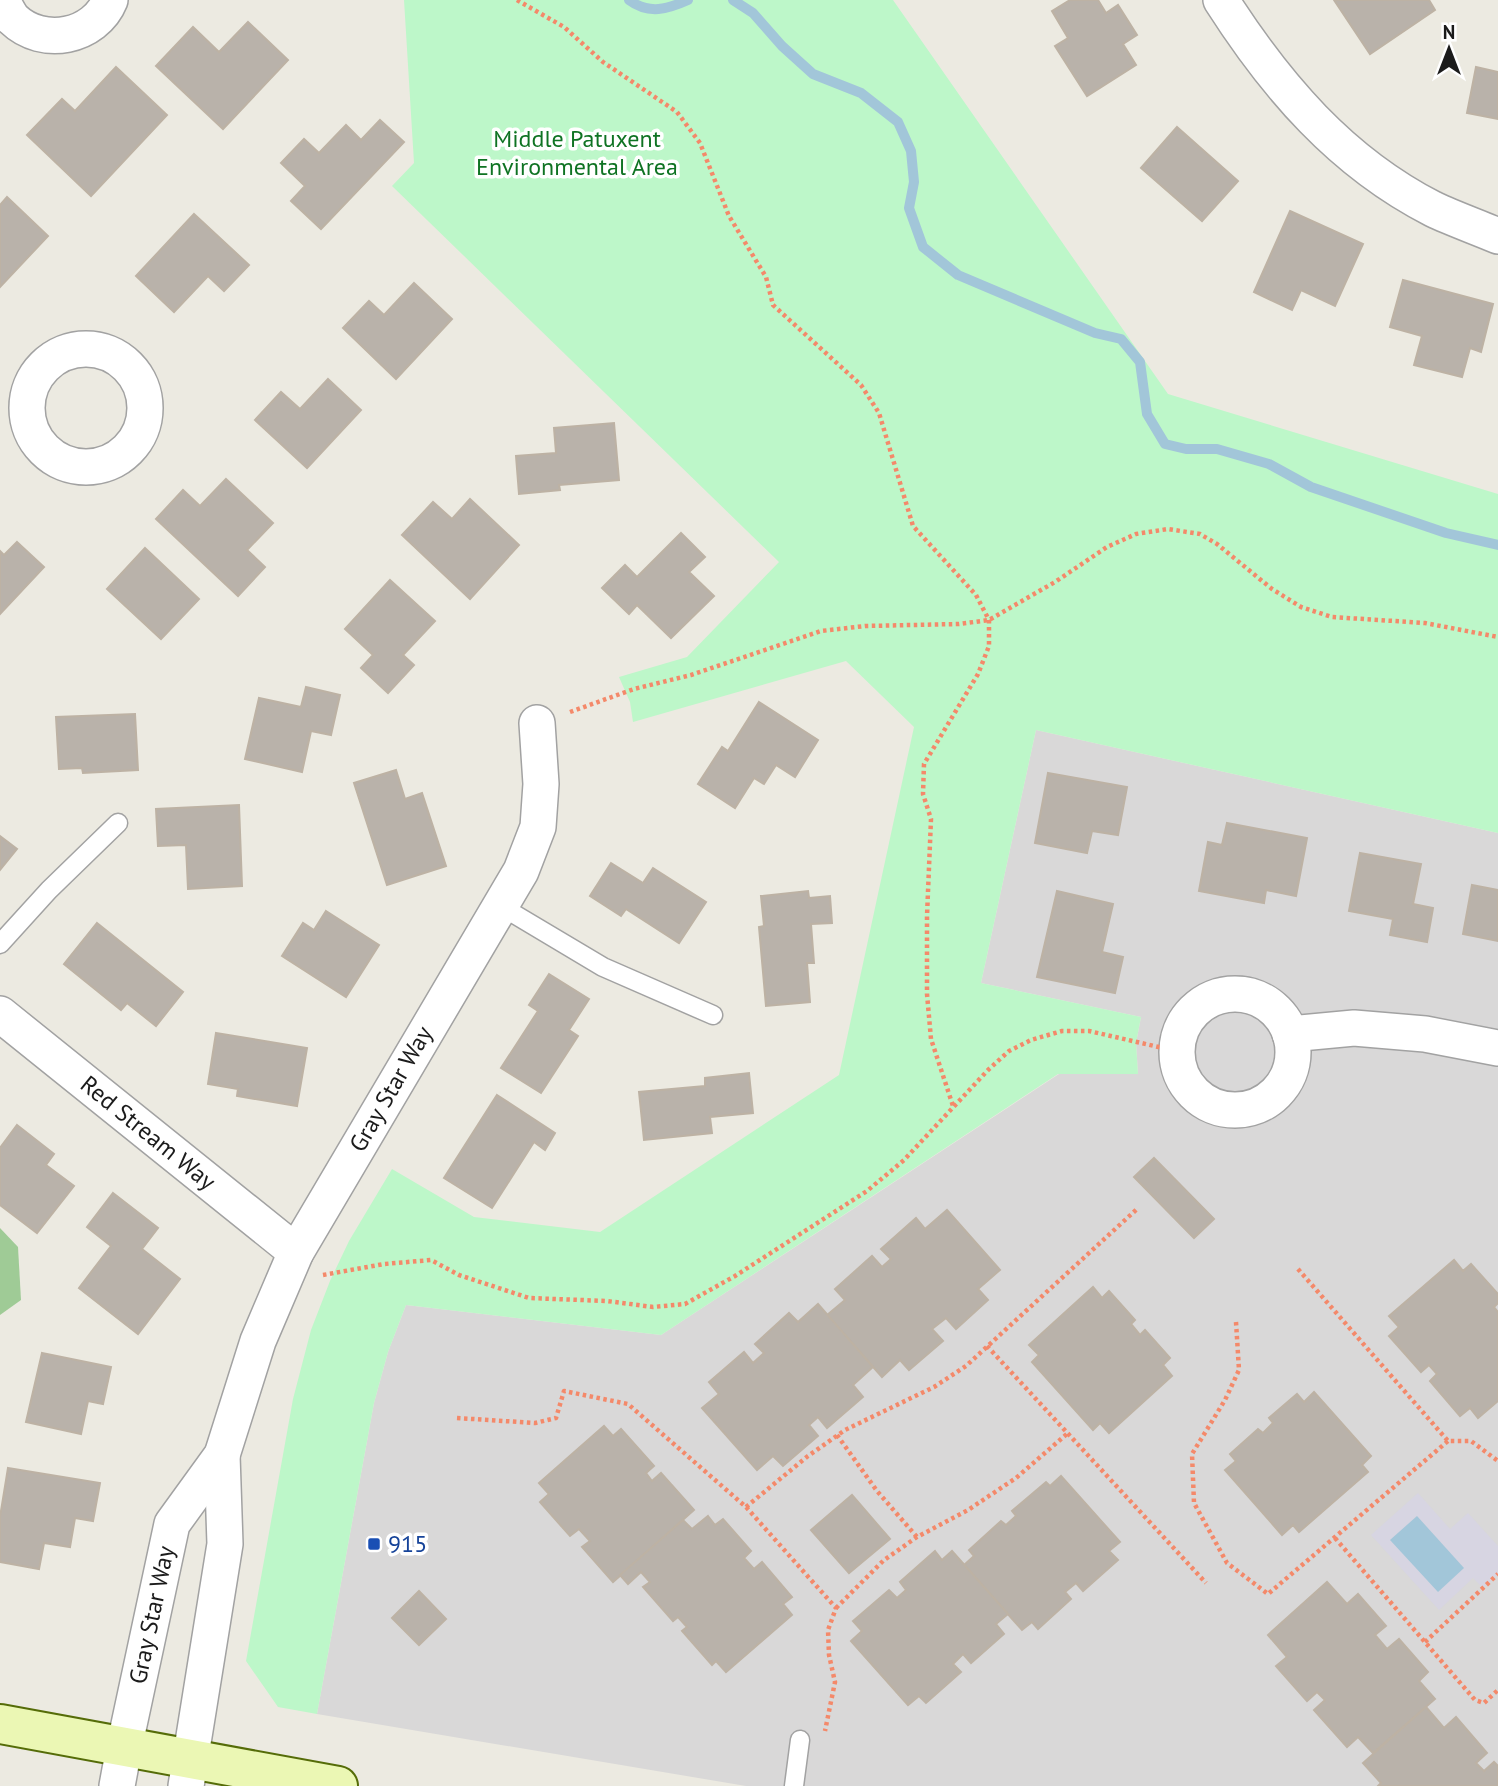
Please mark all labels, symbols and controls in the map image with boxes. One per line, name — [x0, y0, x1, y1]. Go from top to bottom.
north arrow — [1414, 14, 1484, 84]
text: N — [1443, 20, 1455, 44]
park label: Middle Patuxent Environmental Area — [476, 123, 678, 182]
street label: Gray Star Way — [342, 1020, 439, 1157]
street label: Red Stream Way — [74, 1069, 222, 1197]
place label: 915 — [388, 1528, 427, 1559]
marker: 915 — [366, 1536, 382, 1552]
street label: Gray Star Way — [122, 1543, 181, 1687]

